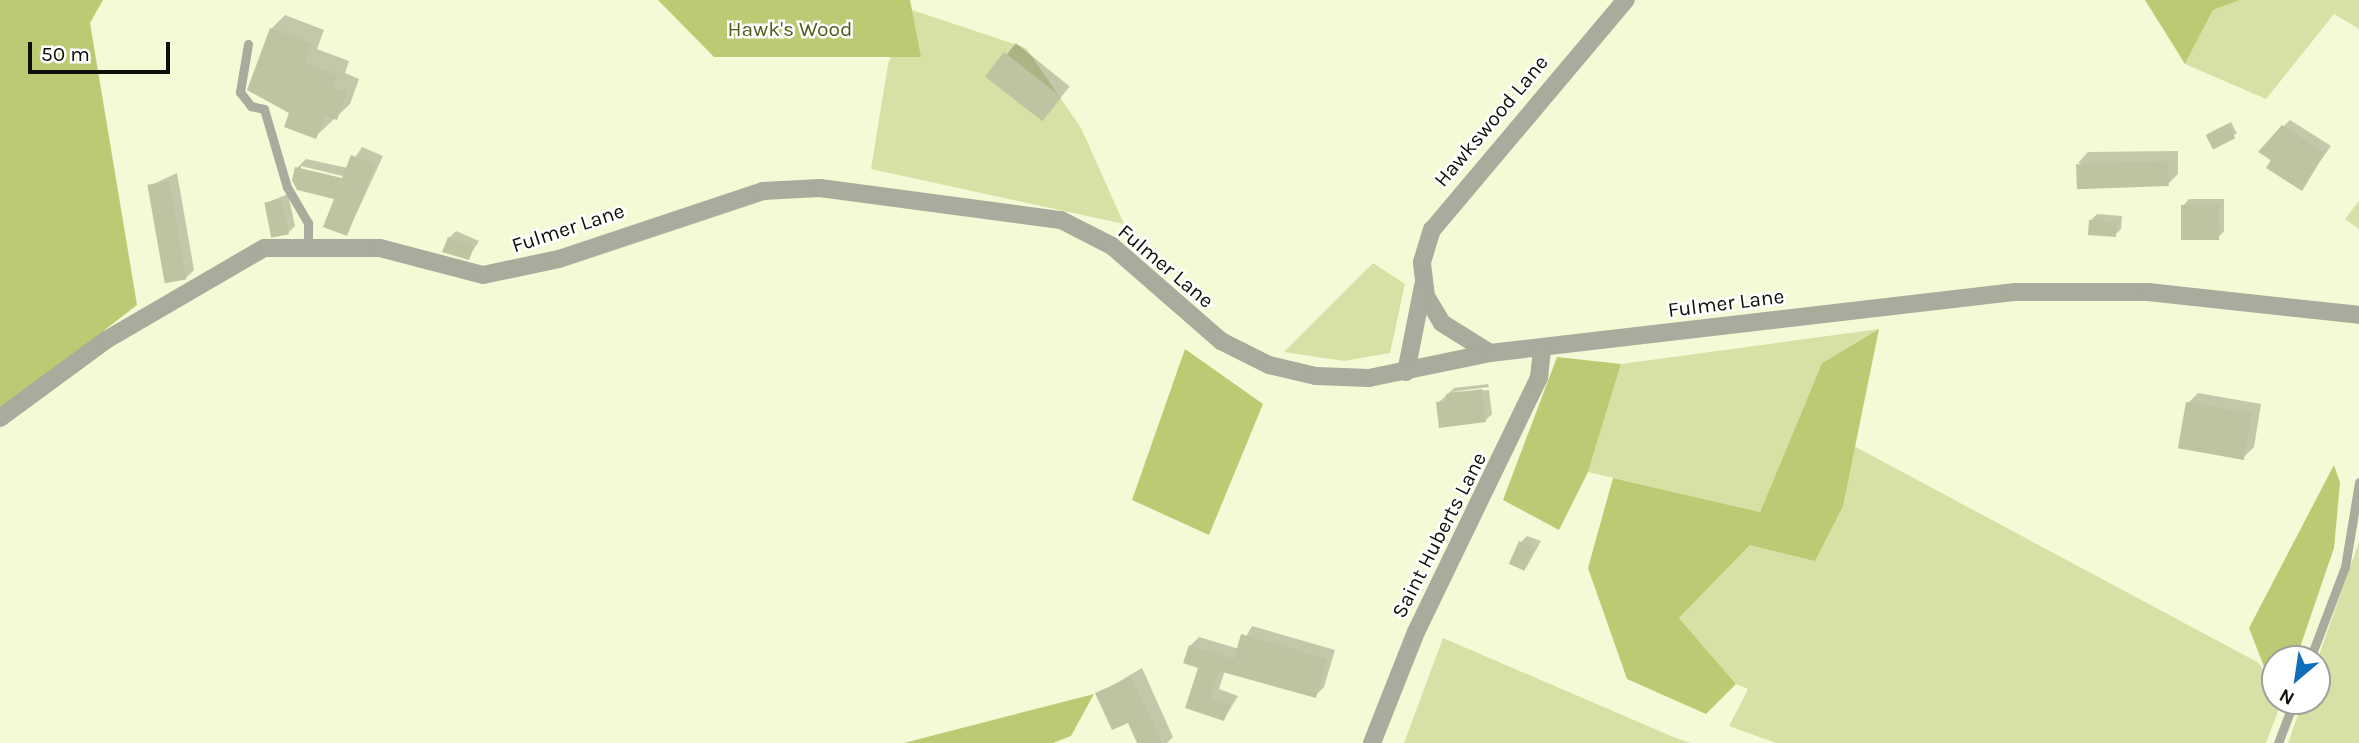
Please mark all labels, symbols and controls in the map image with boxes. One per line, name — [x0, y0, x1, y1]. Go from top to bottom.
park label: Hawk's Wood — [727, 16, 853, 42]
scale bar — [32, 28, 173, 72]
text: 50 m — [41, 42, 90, 66]
street label: Hawkswood Lane — [1429, 50, 1553, 192]
street label: Fulmer Lane — [508, 198, 628, 258]
street label: Fulmer Lane — [1113, 219, 1219, 313]
street label: Fulmer Lane — [1666, 283, 1786, 323]
street label: Saint Huberts Lane — [1386, 448, 1492, 622]
north arrow — [2261, 645, 2331, 715]
text: N — [2275, 684, 2298, 710]

